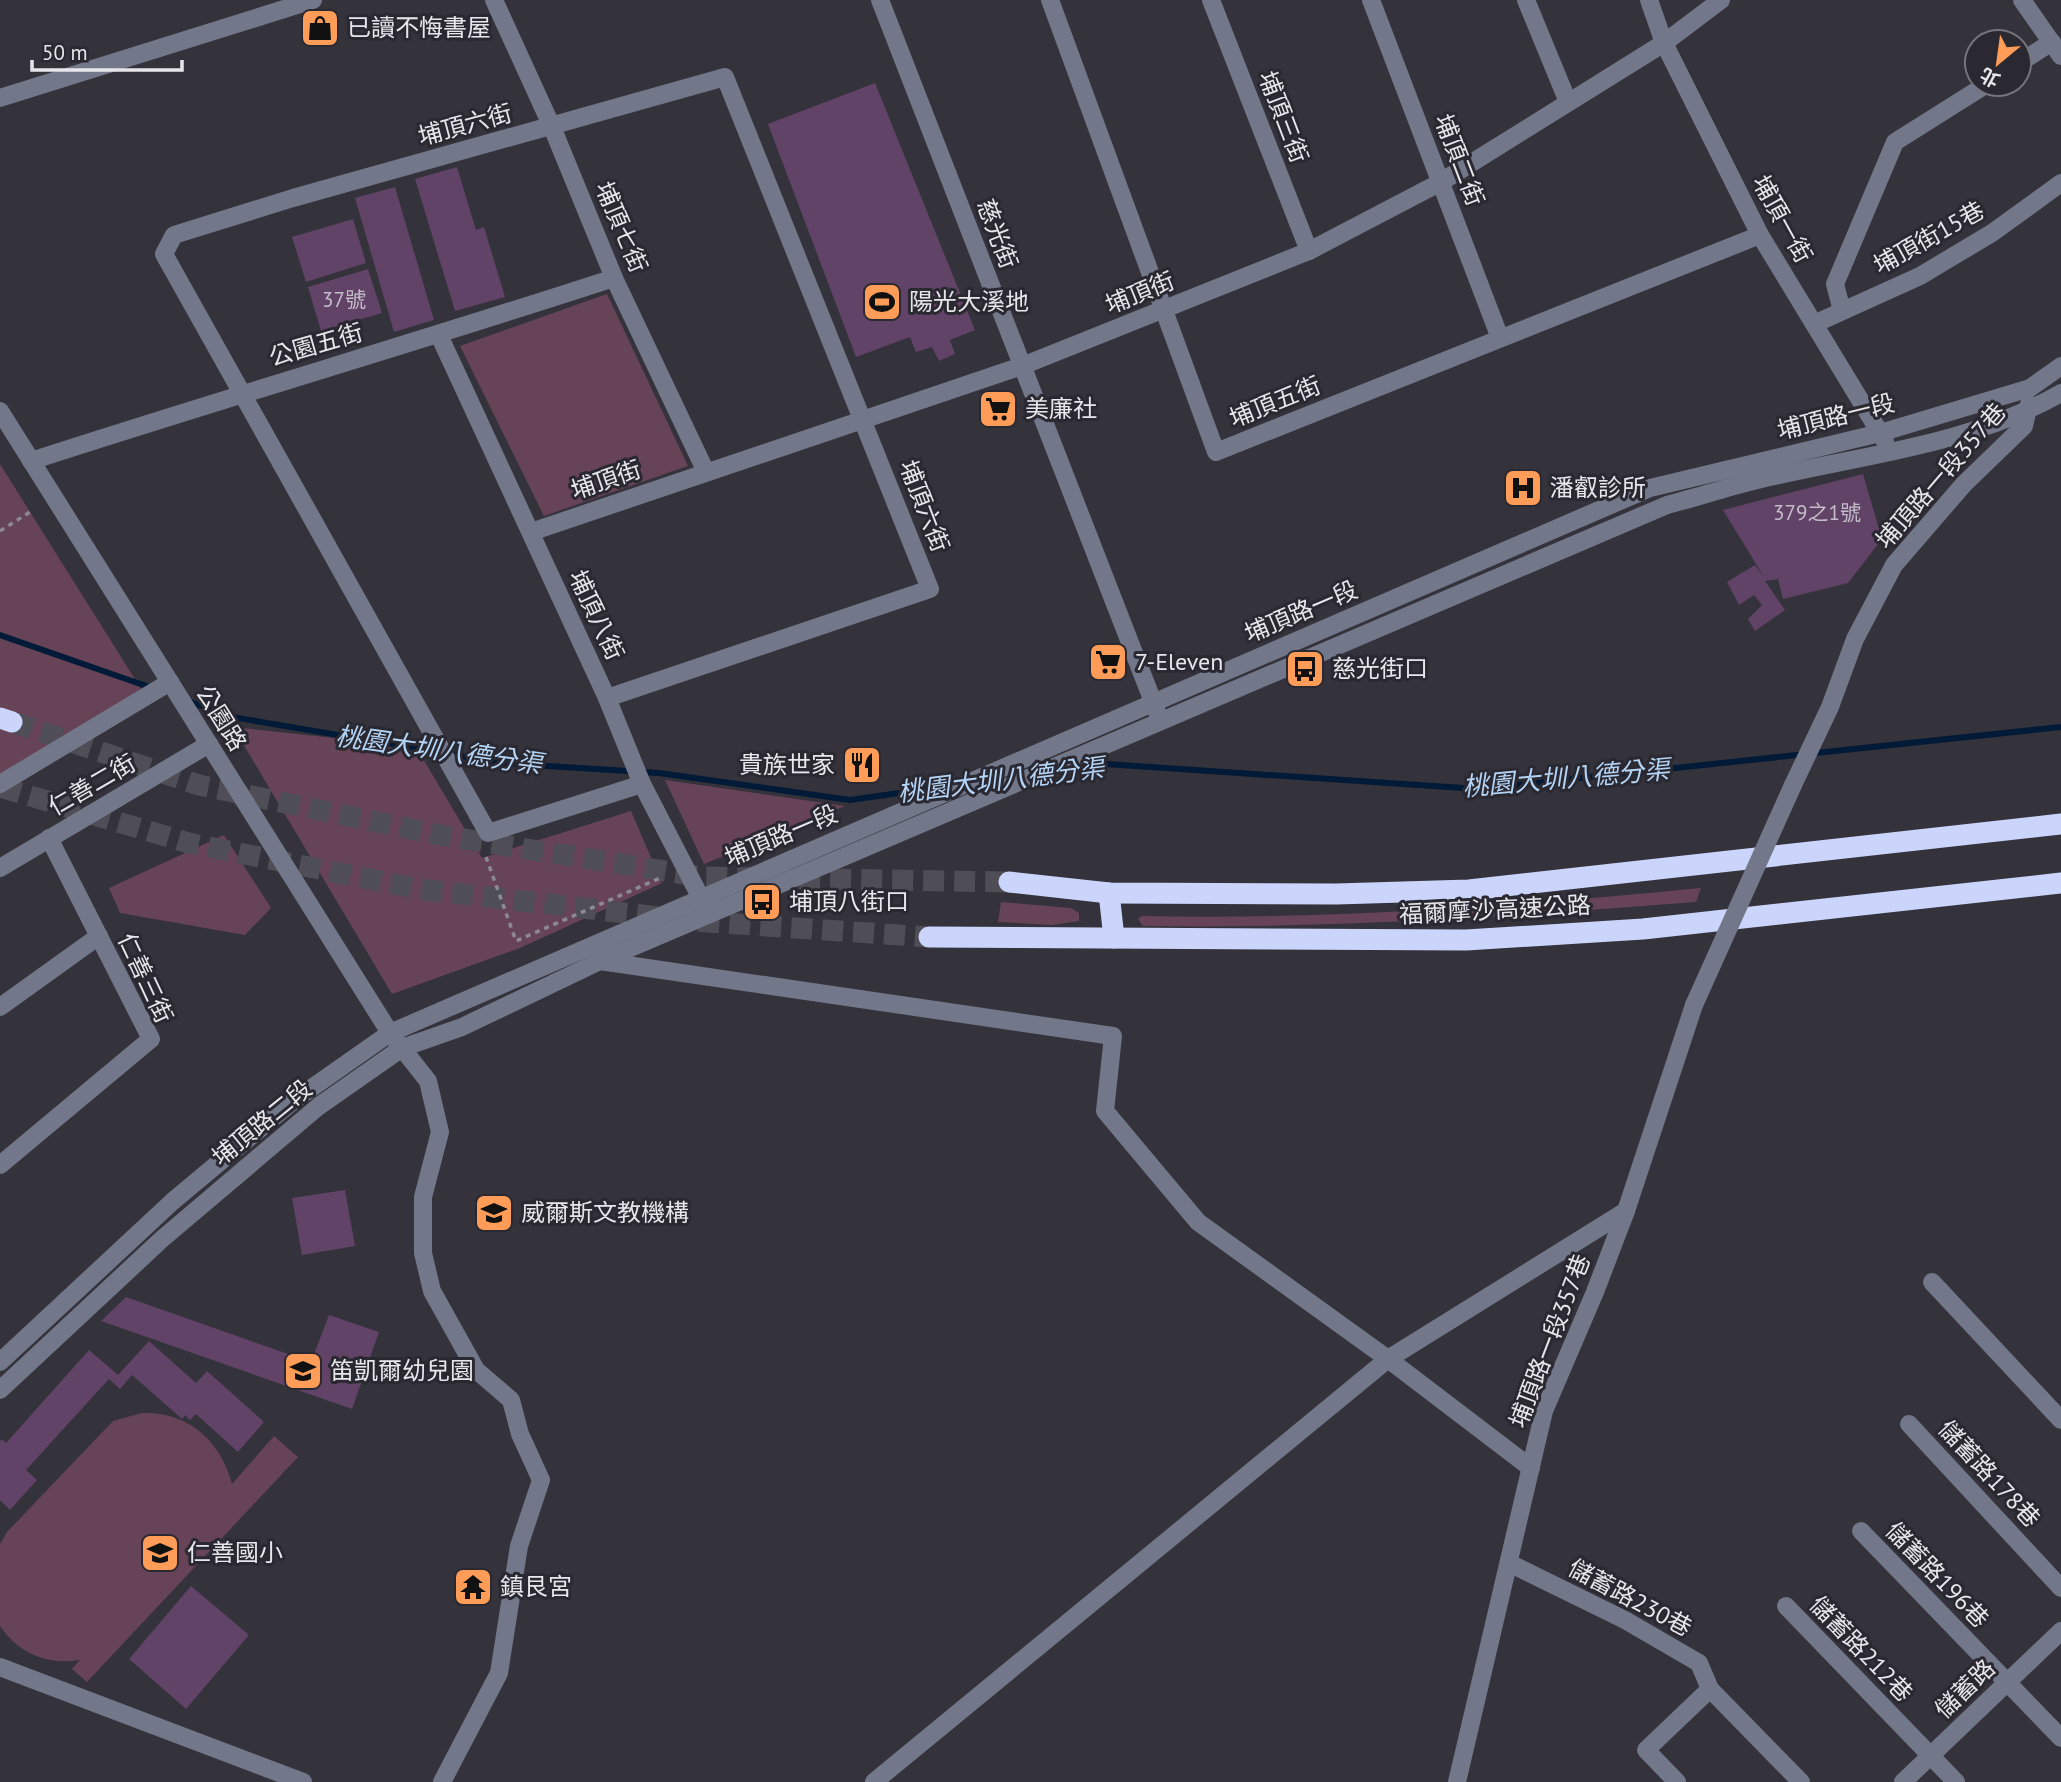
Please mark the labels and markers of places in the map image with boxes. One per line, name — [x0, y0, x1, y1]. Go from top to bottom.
shop icon: 已讀不悔書屋 — [299, 7, 341, 49]
place label: 已讀不悔書屋 — [347, 12, 491, 43]
sports icon: 陽光大溪地 — [861, 281, 903, 323]
place label: 陽光大溪地 — [909, 286, 1029, 317]
supermarket icon: 美廉社 — [977, 388, 1019, 430]
place label: 美廉社 — [1025, 393, 1097, 424]
hospital icon: 潘叡診所 — [1502, 467, 1544, 509]
place label: 潘叡診所 — [1550, 472, 1646, 503]
supermarket icon: 7-Eleven — [1087, 641, 1129, 683]
place label: 7-Eleven — [1135, 646, 1223, 677]
bus stop icon: 慈光街口 — [1284, 648, 1326, 690]
place label: 慈光街口 — [1332, 653, 1428, 684]
restaurant icon: 貴族世家 — [841, 744, 883, 786]
place label: 貴族世家 — [739, 749, 835, 780]
bus stop icon: 埔頂八街口 — [741, 881, 783, 923]
place label: 埔頂八街口 — [789, 886, 909, 917]
school or university icon: 威爾斯文教機構 — [473, 1192, 515, 1234]
place label: 威爾斯文教機構 — [521, 1197, 689, 1228]
school or university icon: 笛凱爾幼兒園 — [282, 1350, 324, 1392]
place label: 笛凱爾幼兒園 — [330, 1355, 474, 1386]
school or university icon: 仁善國小 — [139, 1532, 181, 1574]
place label: 仁善國小 — [187, 1537, 283, 1568]
temple icon: 鎮艮宮 — [452, 1566, 494, 1608]
place label: 鎮艮宮 — [500, 1571, 572, 1602]

